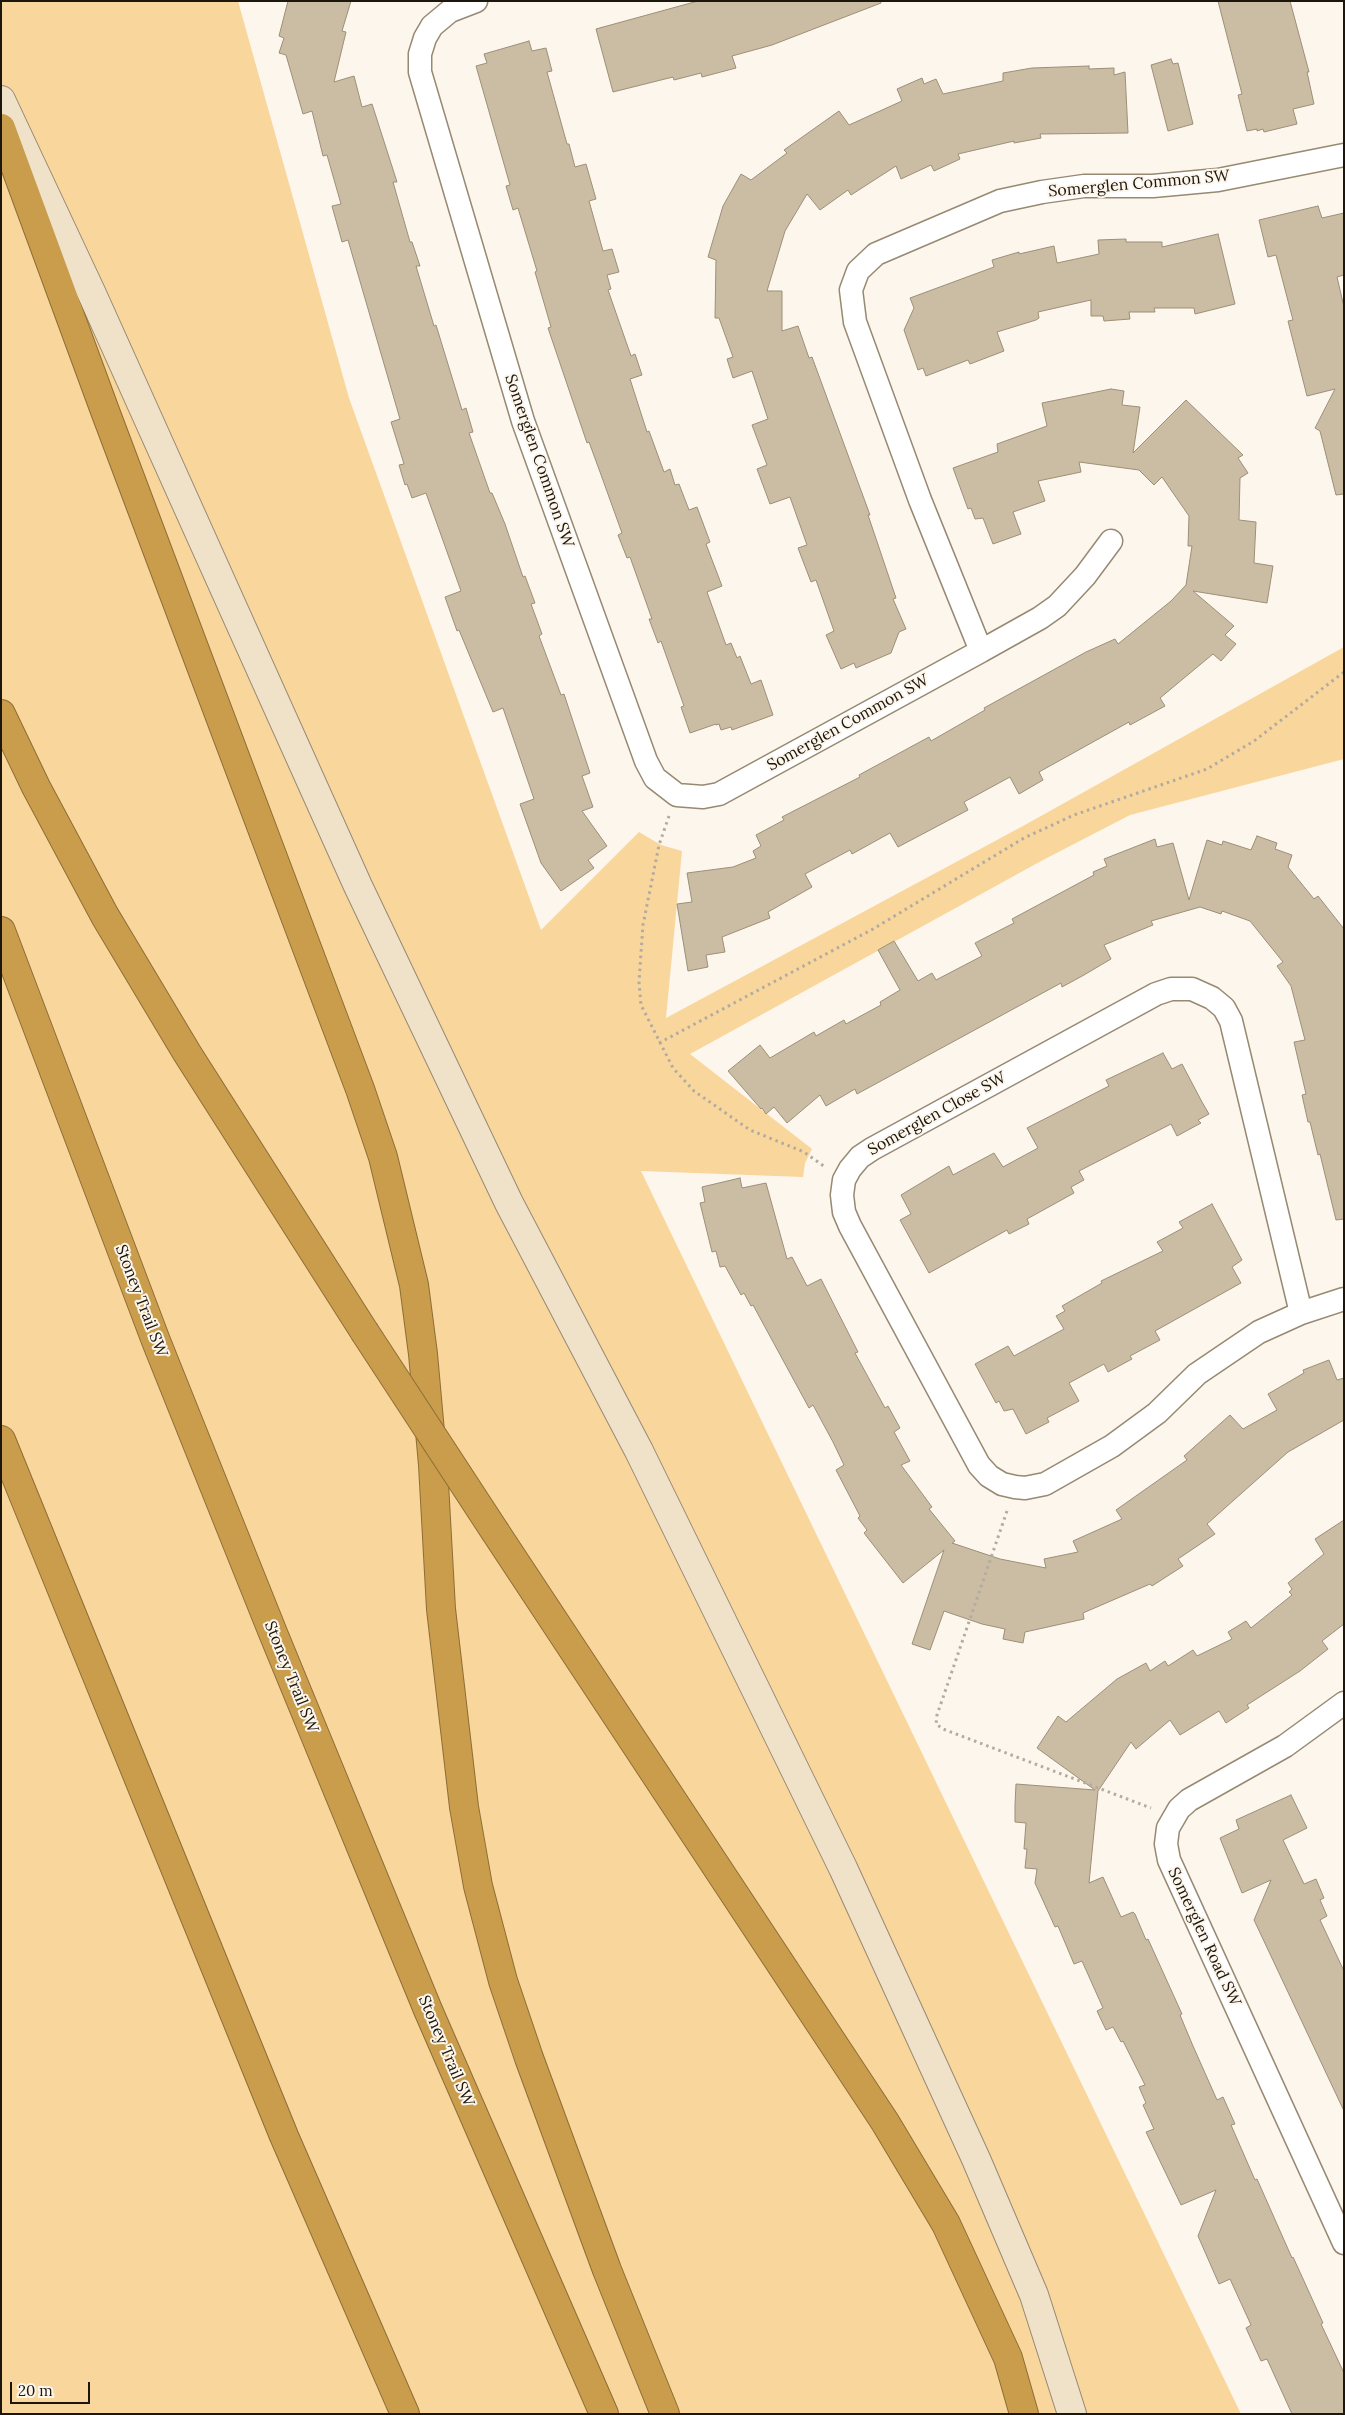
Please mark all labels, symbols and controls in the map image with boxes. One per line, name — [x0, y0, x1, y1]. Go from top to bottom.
street label: Somerglen Common SW — [1048, 167, 1230, 201]
street label: Somerglen Common SW — [500, 372, 578, 550]
street label: Somerglen Common SW — [764, 671, 932, 775]
street label: Somerglen Close SW — [865, 1068, 1009, 1160]
street label: Stoney Trail SW — [111, 1242, 171, 1360]
street label: Stoney Trail SW — [260, 1618, 322, 1736]
street label: Somerglen Road SW — [1163, 1865, 1245, 2009]
street label: Stoney Trail SW — [414, 1993, 478, 2109]
scale bar — [12, 2372, 92, 2404]
text: 20 m — [18, 2381, 53, 2400]

